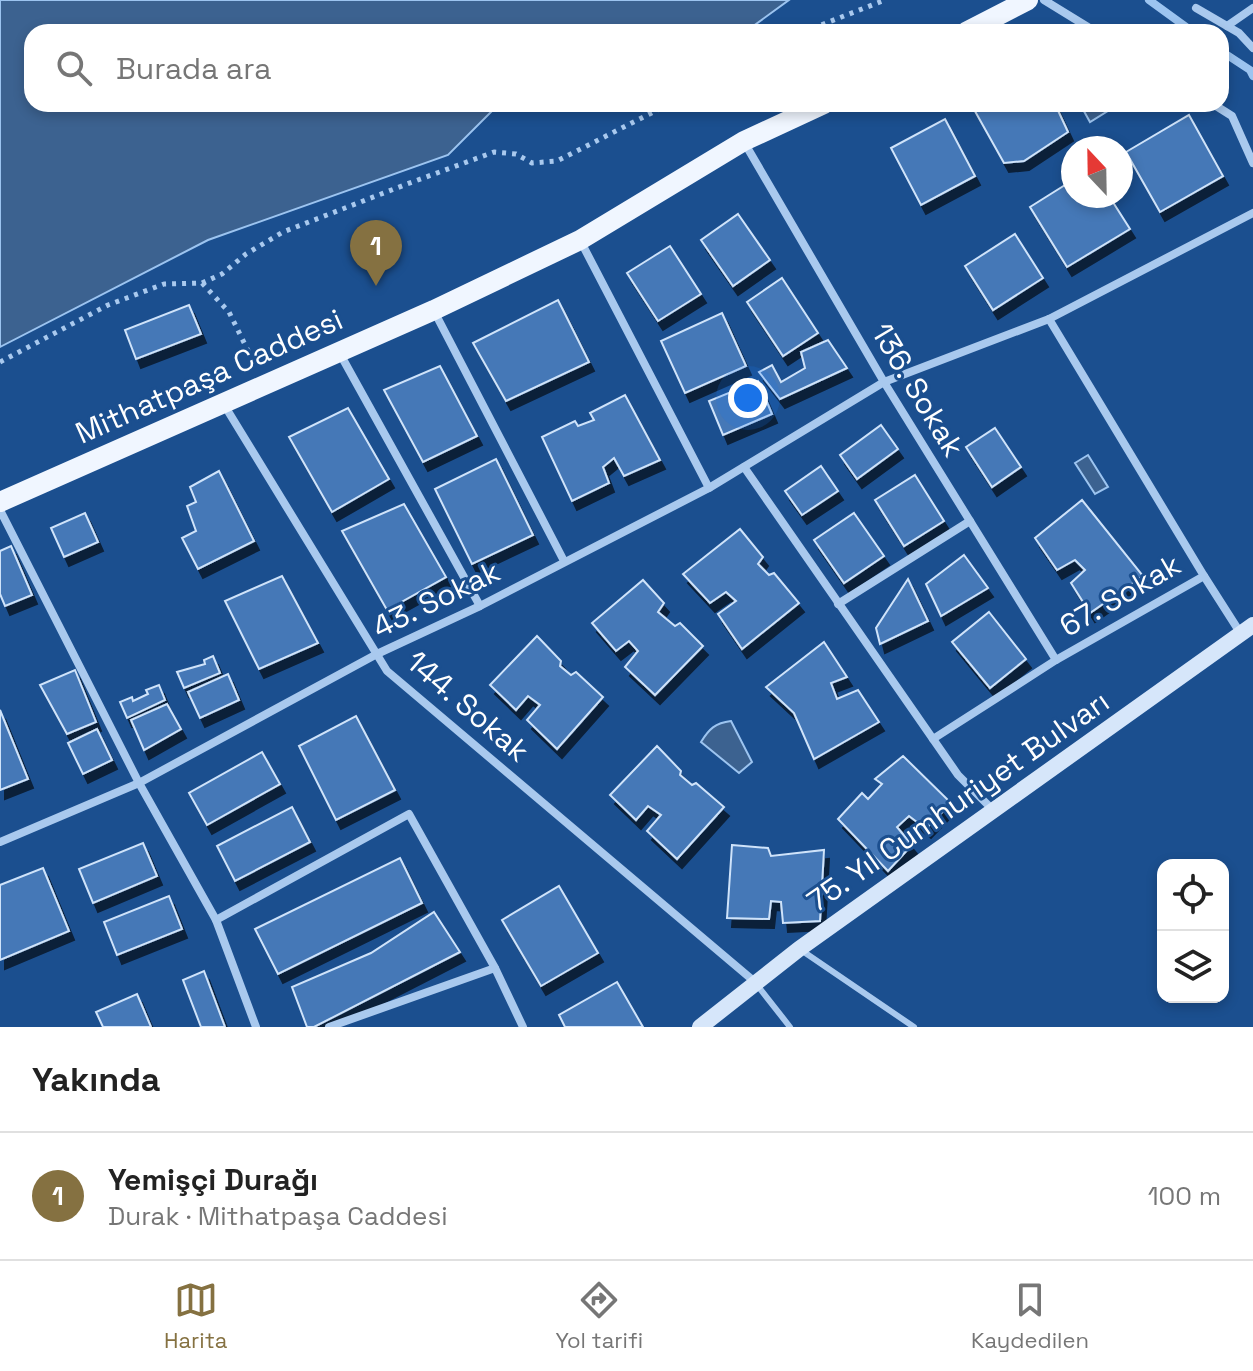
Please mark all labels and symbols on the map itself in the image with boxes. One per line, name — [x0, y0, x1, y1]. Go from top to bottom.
north arrow — [1061, 136, 1133, 208]
pin: 1 — [350, 220, 402, 286]
street label: Mithatpaşa Caddesi — [69, 300, 349, 452]
street label: 136. Sokak — [863, 316, 973, 464]
your location — [728, 378, 768, 418]
street label: 67. Sokak — [1053, 545, 1187, 645]
street label: 43. Sokak — [366, 551, 506, 647]
street label: 144. Sokak — [398, 642, 538, 770]
street label: 75. Yıl Cumhuriyet Bulvarı — [799, 682, 1117, 920]

